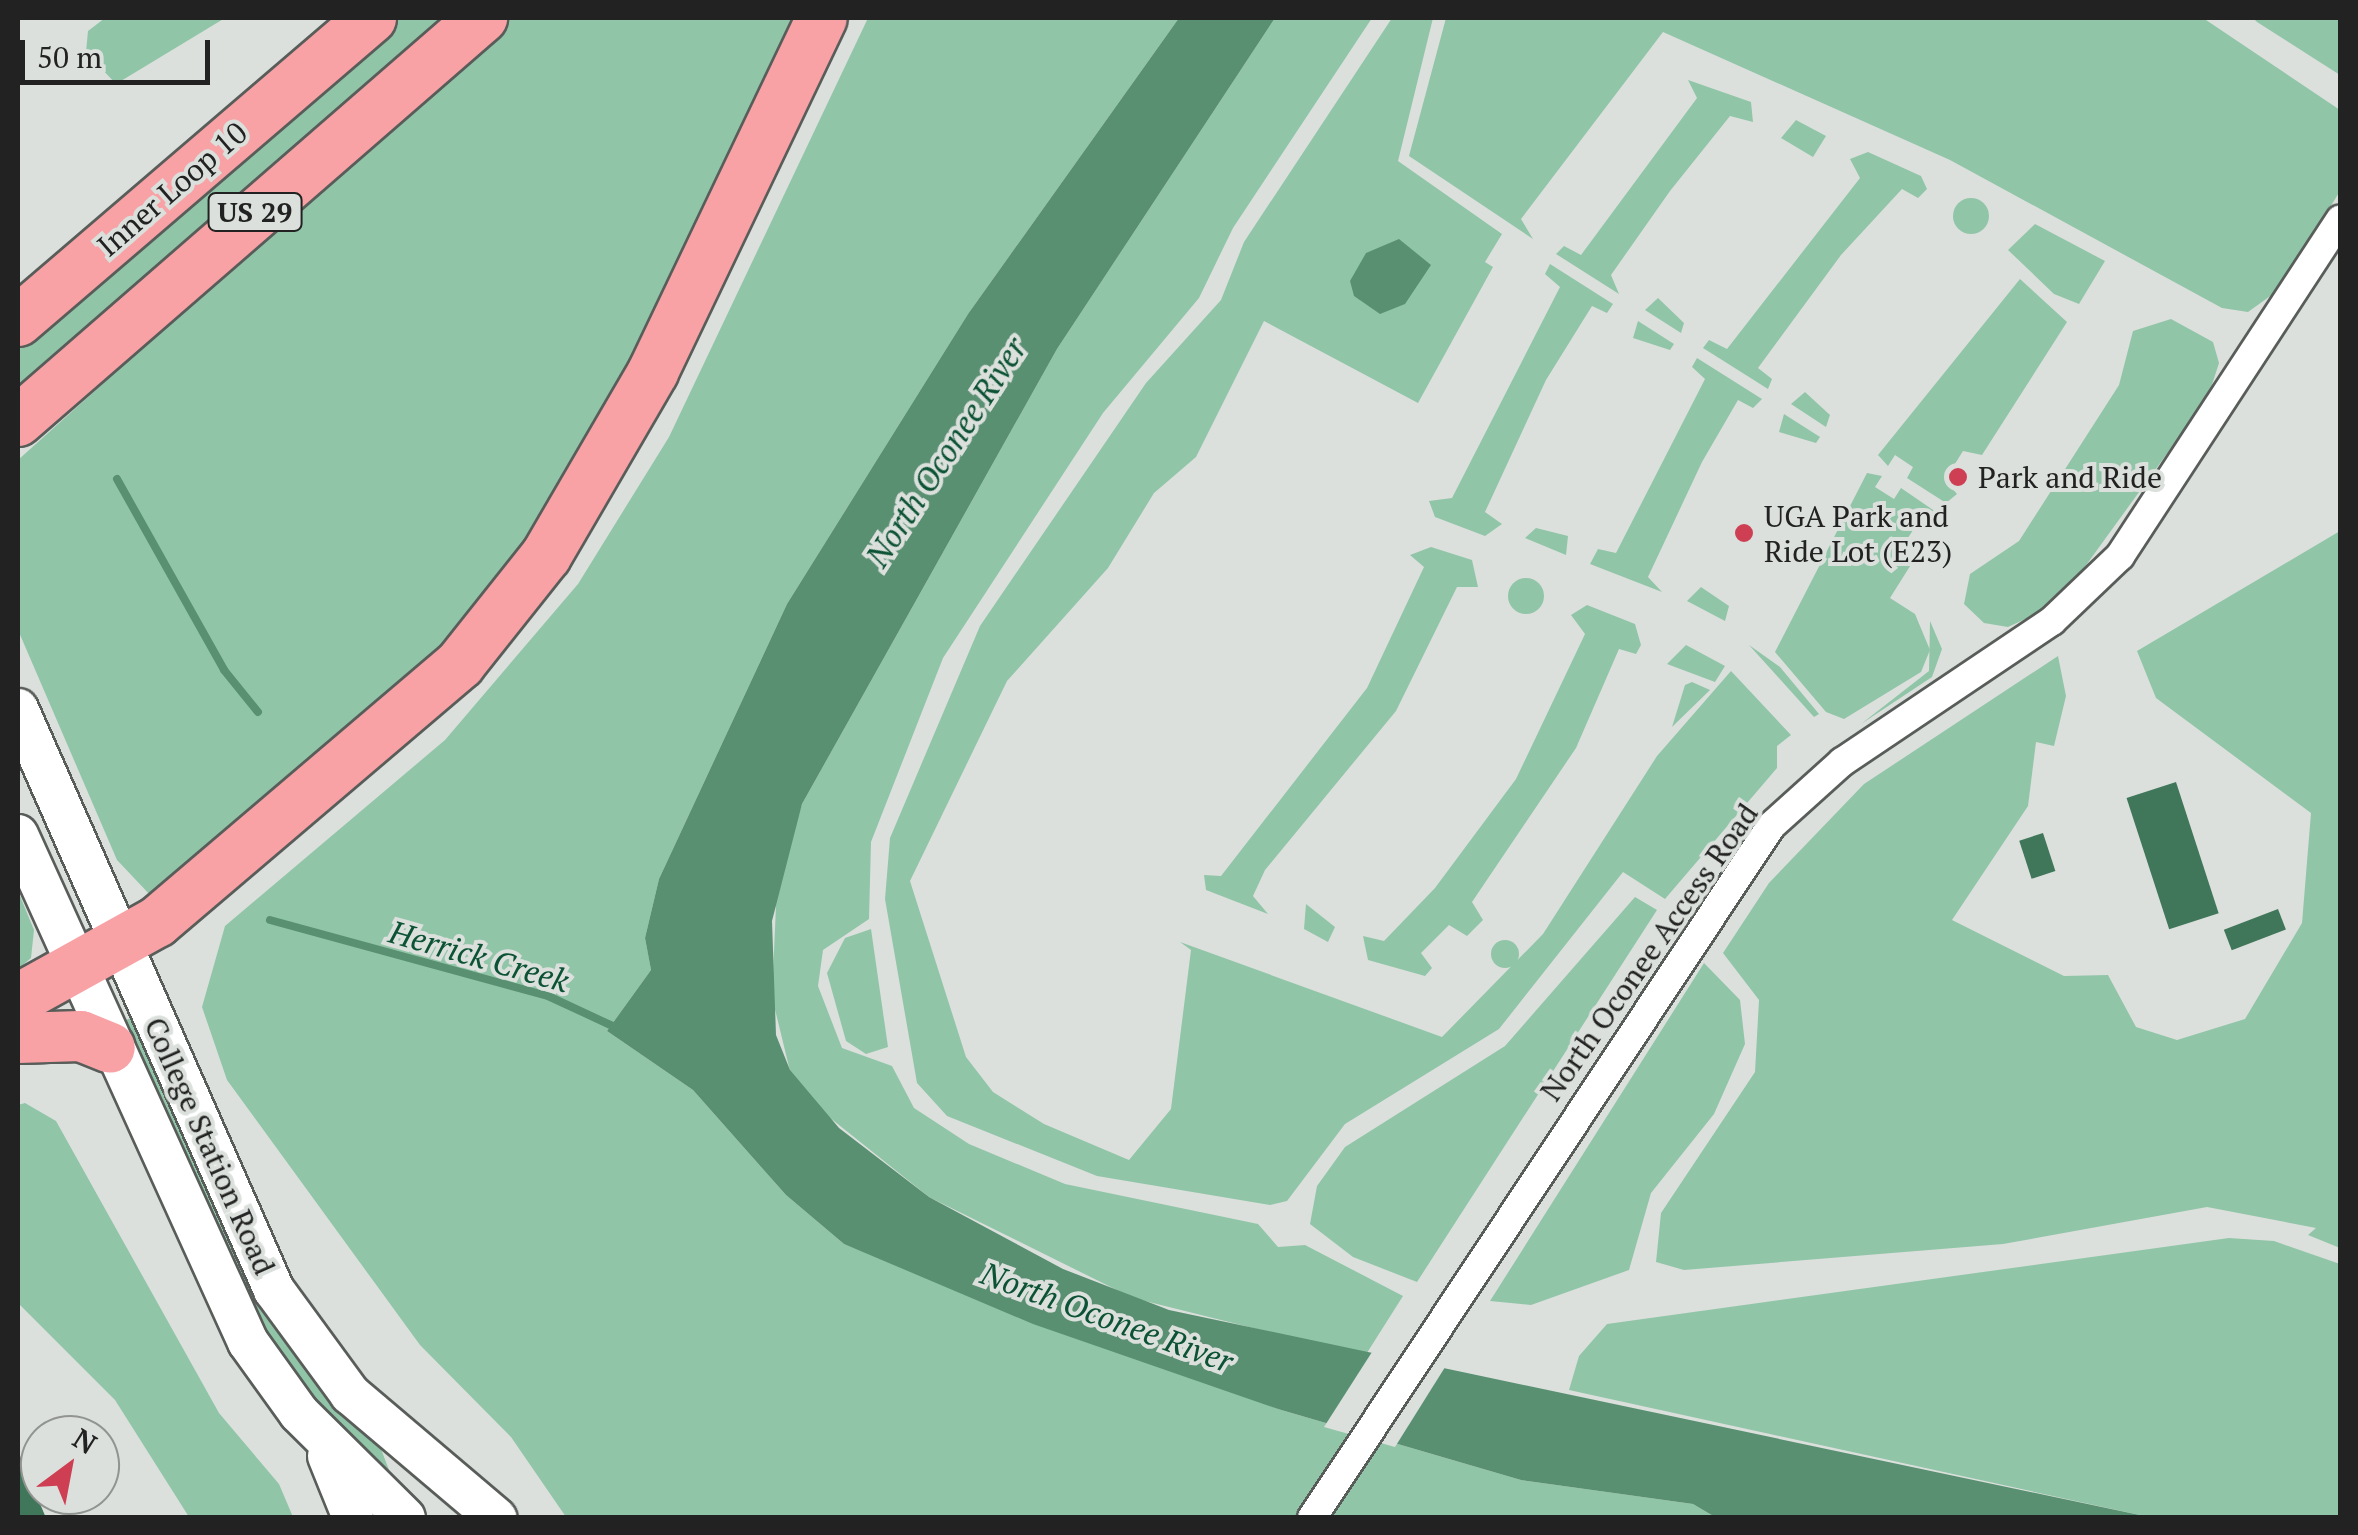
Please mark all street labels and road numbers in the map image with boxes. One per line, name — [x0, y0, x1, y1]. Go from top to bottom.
street label: Inner Loop 10 — [90, 114, 254, 264]
road number: US 29 — [208, 189, 302, 235]
street label: North Oconee Access Road — [1532, 796, 1766, 1108]
street label: College Station Road — [137, 1012, 283, 1280]

